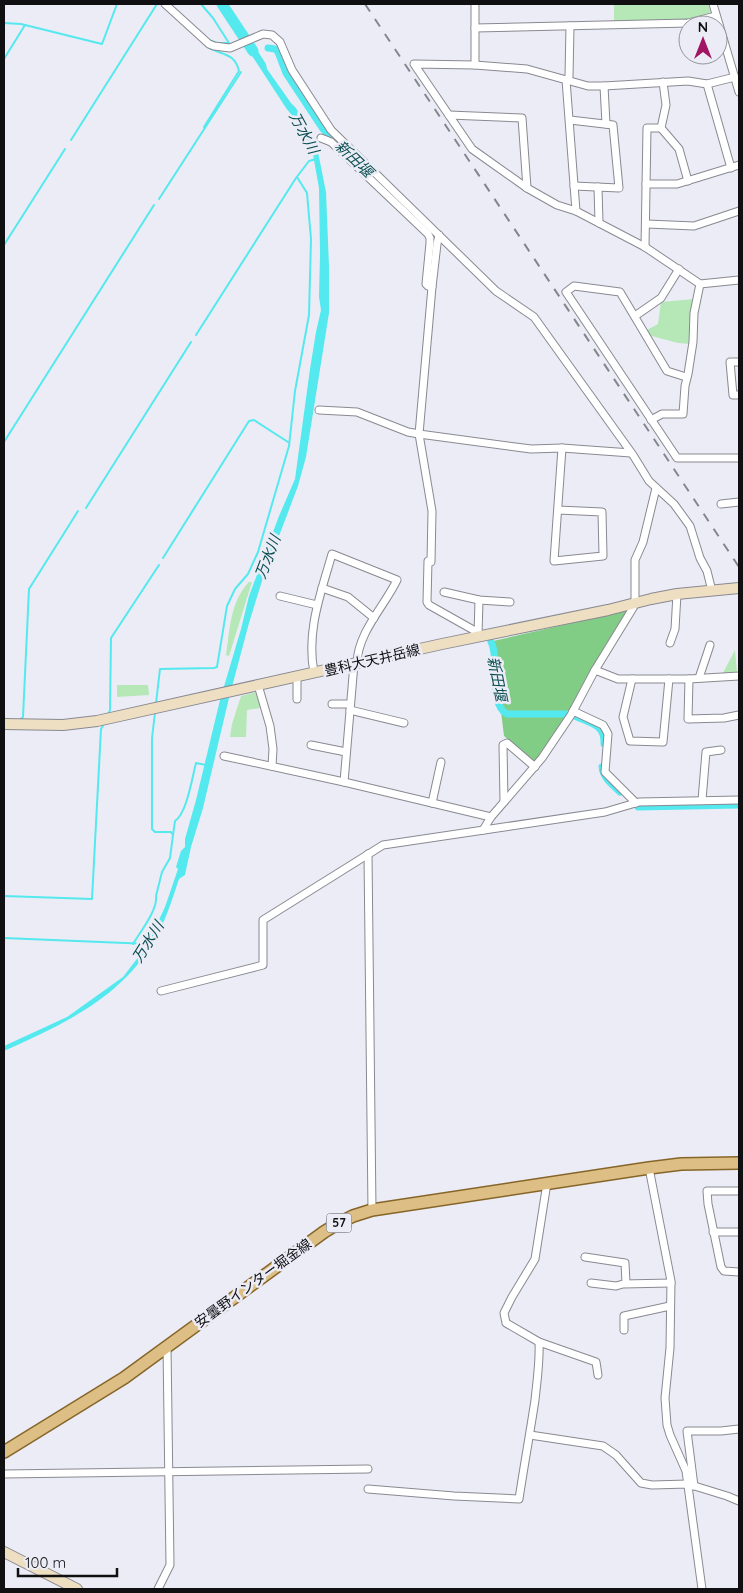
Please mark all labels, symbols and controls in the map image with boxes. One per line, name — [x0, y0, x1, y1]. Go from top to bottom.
north arrow — [678, 15, 728, 65]
text: N — [698, 18, 708, 36]
water label: 万水川 — [285, 108, 324, 159]
water label: 新田堰 — [332, 136, 379, 183]
water label: 万水川 — [251, 531, 285, 581]
street label: 豊科大天井岳線 — [322, 640, 422, 680]
water label: 新田堰 — [484, 655, 512, 706]
water label: 万水川 — [128, 916, 169, 966]
road number: 57 — [326, 1214, 352, 1232]
street label: 安曇野インター堀金線 — [191, 1235, 315, 1331]
scale bar — [18, 1546, 116, 1578]
text: 100 m — [25, 1553, 66, 1572]

